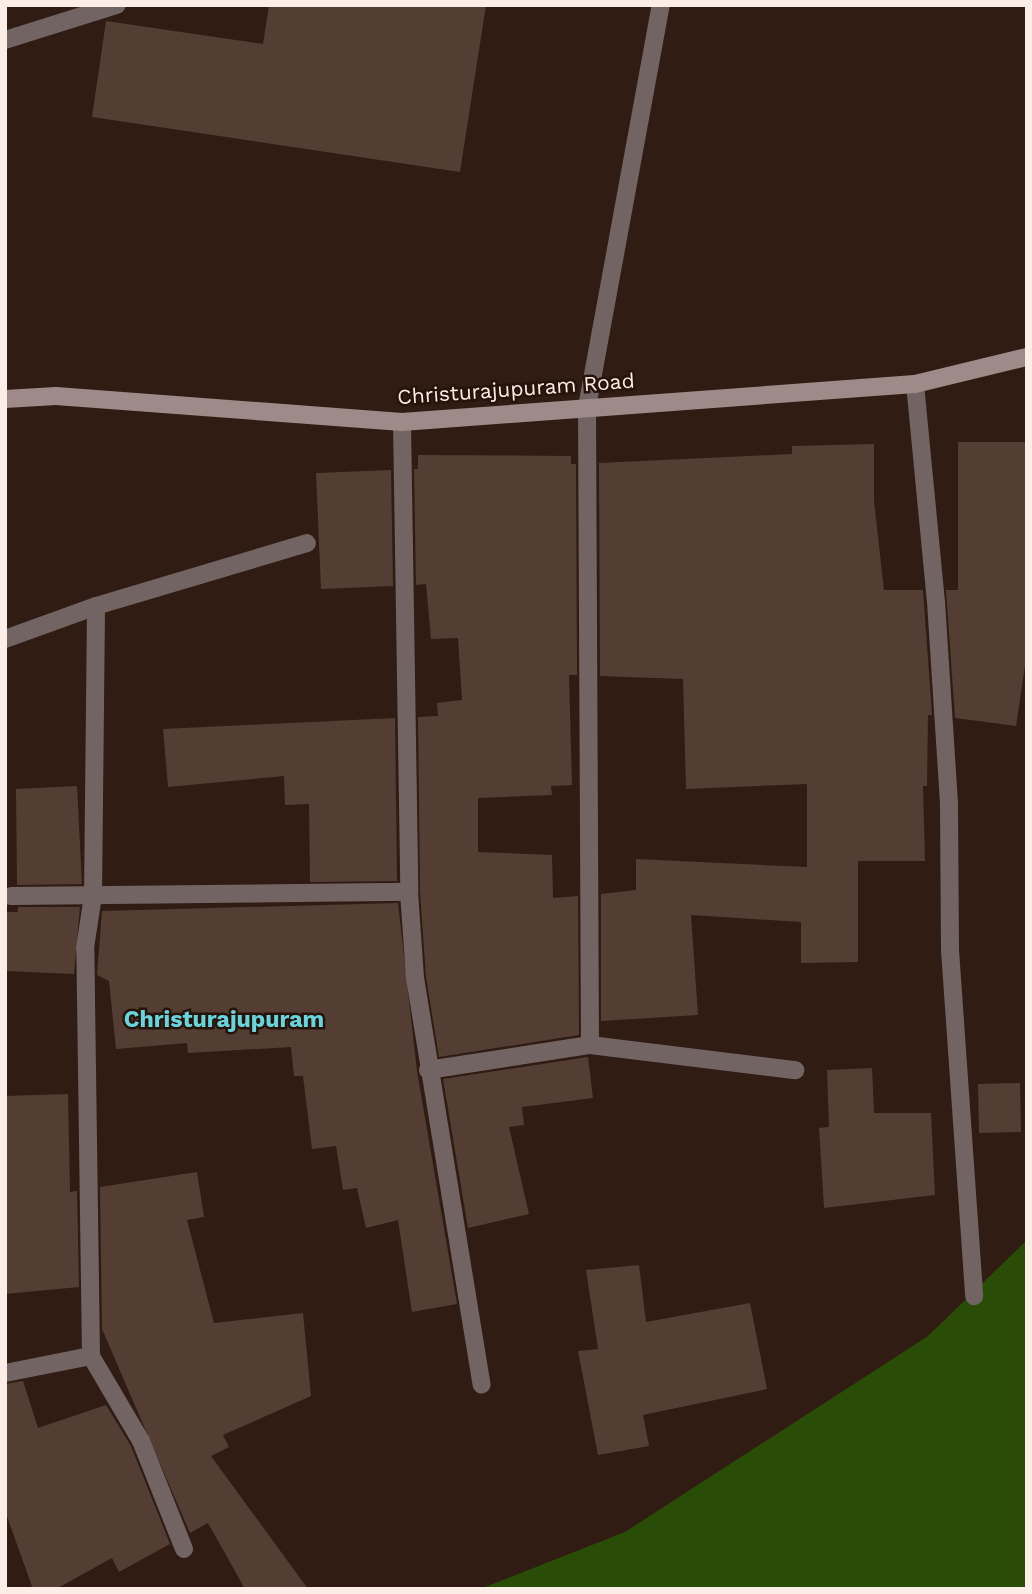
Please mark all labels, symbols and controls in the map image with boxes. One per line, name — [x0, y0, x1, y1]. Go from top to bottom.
street label: Christurajupuram Road — [397, 368, 635, 410]
district label: Christurajupuram — [124, 1006, 324, 1034]

